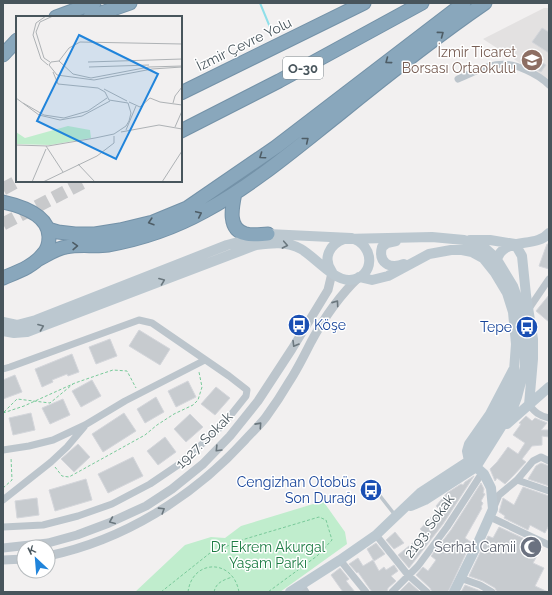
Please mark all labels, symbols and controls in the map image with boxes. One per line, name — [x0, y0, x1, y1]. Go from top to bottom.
street label: İzmir Çevre Yolu — [193, 12, 294, 74]
inset map — [16, 16, 182, 182]
one-way arrow — [437, 32, 444, 39]
place label: İzmir Ticaret Borsası Ortaokulu — [402, 42, 516, 76]
school or university icon: İzmir Ticaret Borsası Ortaokulu — [519, 47, 545, 73]
one-way arrow — [385, 56, 392, 63]
road number: O-30 — [283, 57, 323, 79]
one-way arrow — [301, 138, 308, 145]
one-way arrow — [260, 151, 267, 158]
one-way arrow — [195, 211, 203, 219]
one-way arrow — [148, 217, 155, 226]
one-way arrow — [282, 240, 289, 248]
one-way arrow — [72, 242, 78, 250]
one-way arrow — [159, 277, 166, 285]
one-way arrow — [331, 301, 338, 308]
bus stop icon: Köşe — [286, 312, 312, 338]
bus stop icon: Tepe — [514, 314, 540, 340]
place label: Köşe — [314, 317, 346, 333]
place label: Tepe — [480, 319, 512, 335]
one-way arrow — [37, 324, 44, 332]
one-way arrow — [292, 340, 300, 347]
street label: 1927. Sokak — [172, 408, 236, 472]
one-way arrow — [254, 422, 262, 430]
one-way arrow — [215, 444, 223, 452]
place label: Cengizhan Otobüs Son Durağı — [237, 474, 356, 506]
bus stop icon: Cengizhan Otobüs Son Durağı — [358, 477, 384, 503]
street label: 2193. Sokak — [401, 491, 458, 561]
one-way arrow — [158, 507, 165, 515]
one-way arrow — [108, 517, 115, 525]
mosque icon: Serhat Camii — [518, 534, 544, 560]
north arrow — [16, 539, 56, 579]
park label: Dr. Ekrem Akurgal Yaşam Parkı — [211, 539, 326, 571]
place label: Serhat Camii — [434, 539, 516, 555]
text: K — [26, 543, 39, 558]

